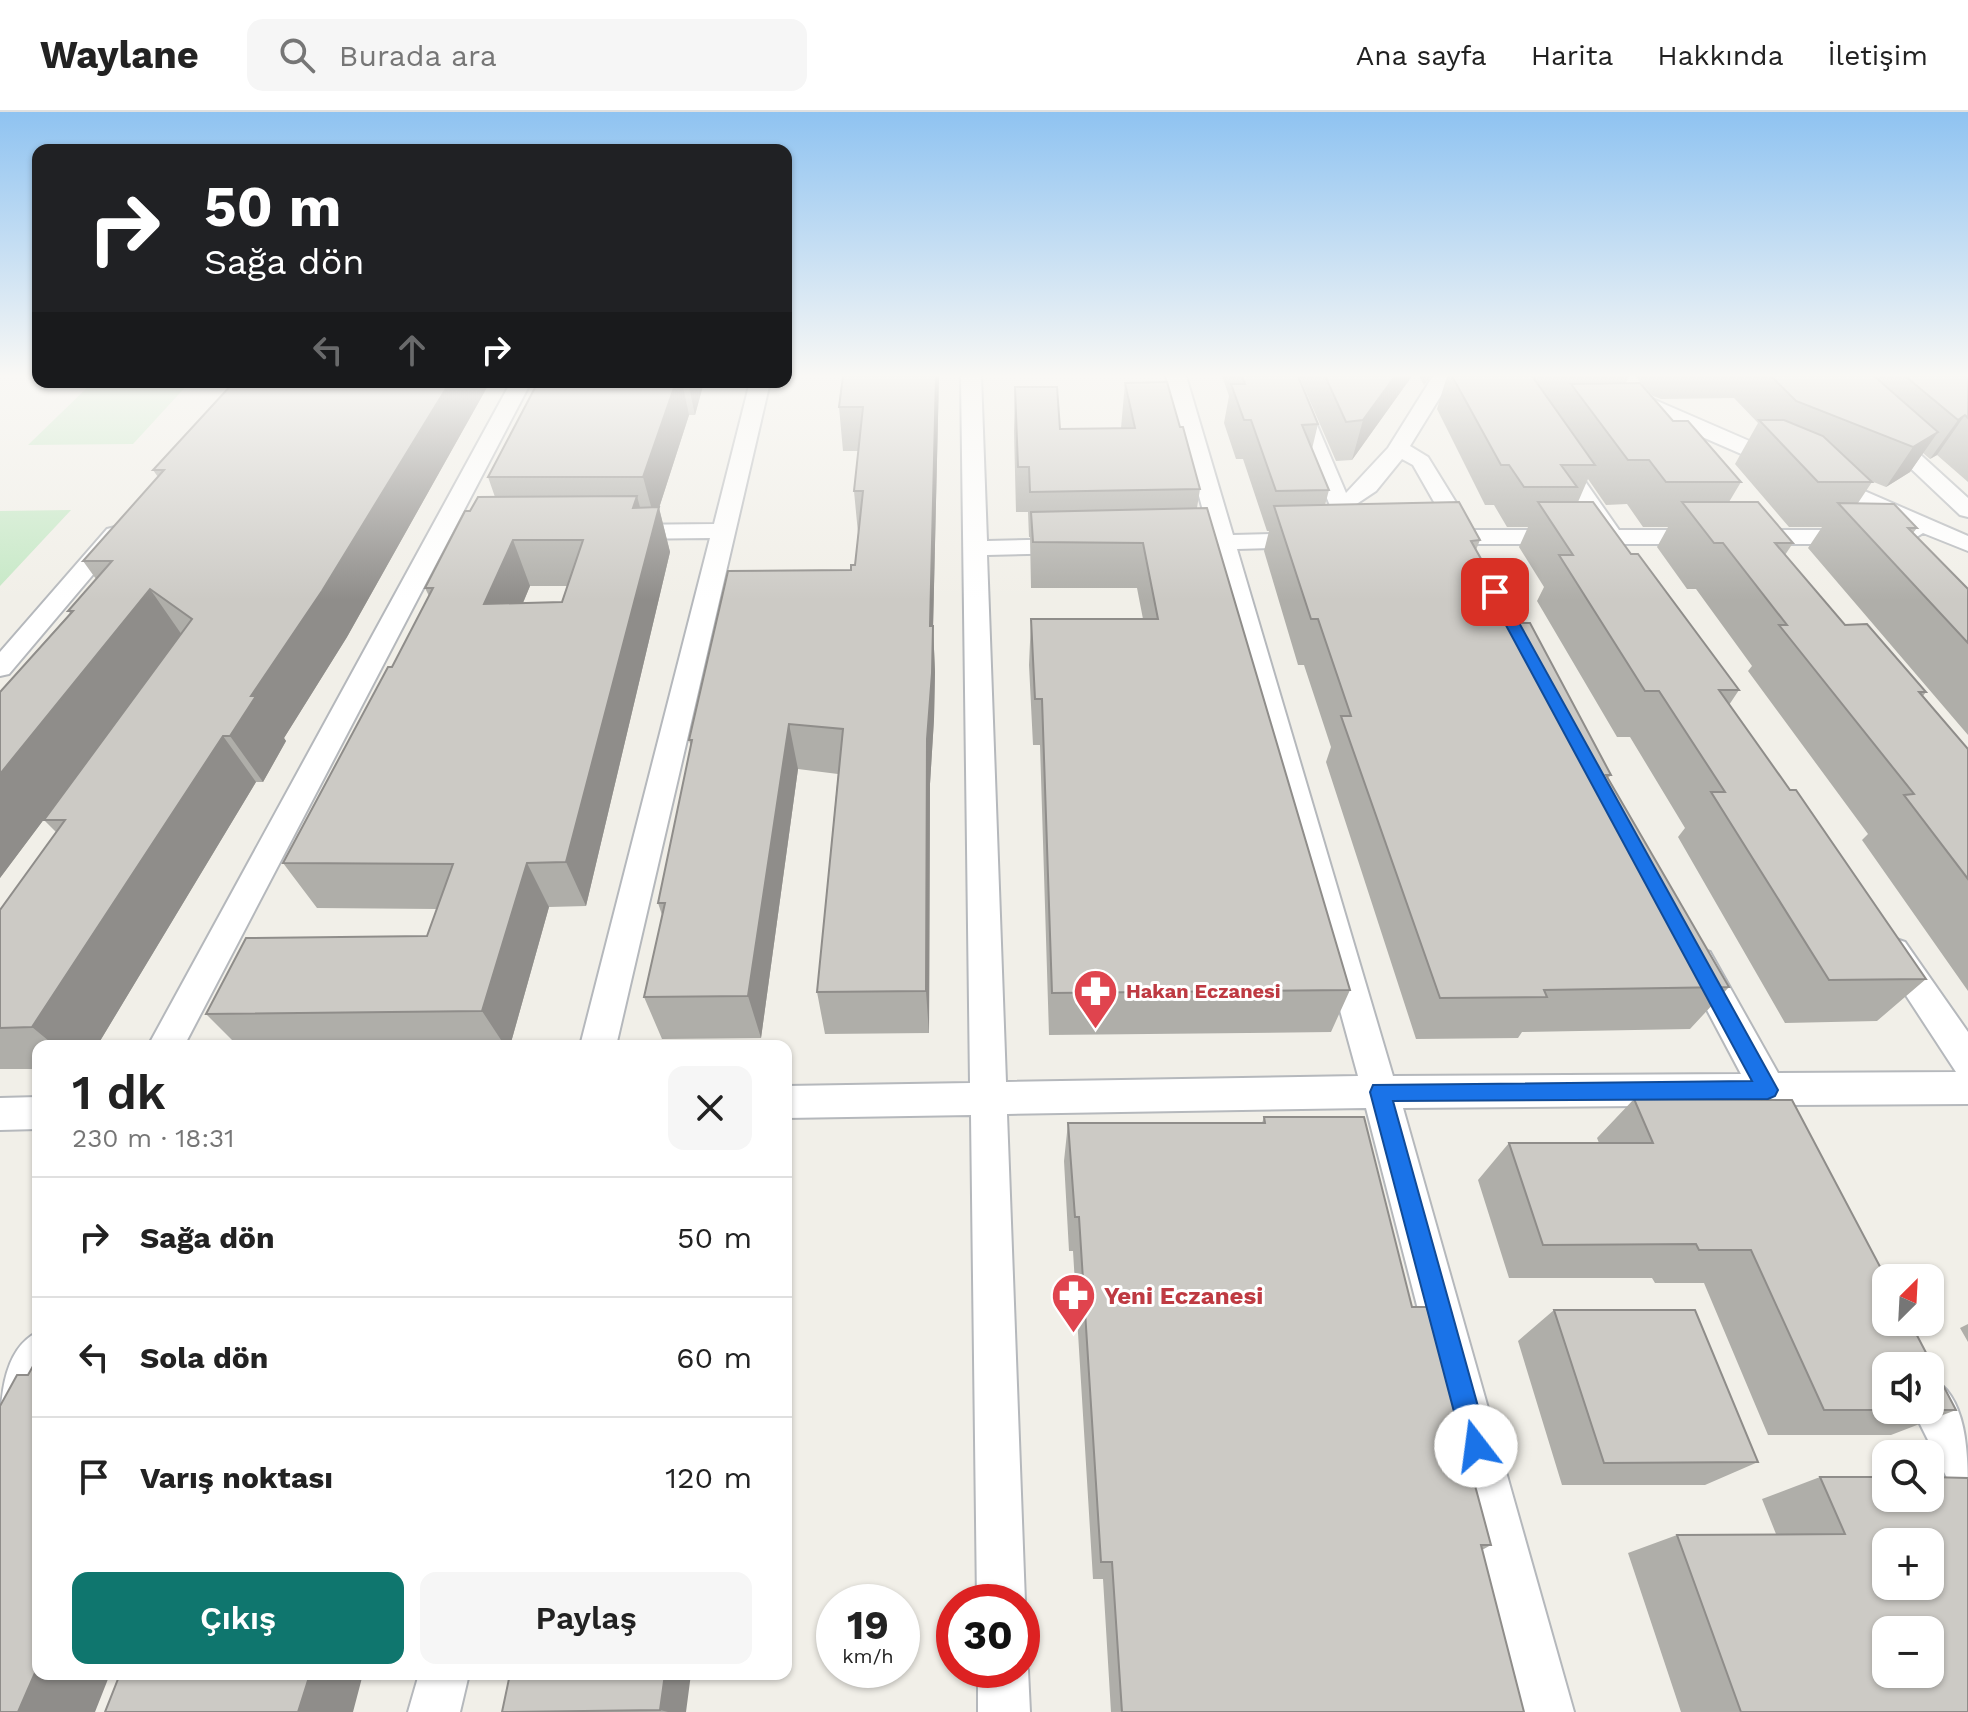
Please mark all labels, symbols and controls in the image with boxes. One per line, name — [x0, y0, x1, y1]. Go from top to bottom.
search box — [247, 19, 807, 91]
text: Waylane — [40, 33, 199, 77]
icon: search — [275, 33, 319, 77]
text: Burada ara — [339, 38, 497, 73]
text: Ana sayfa — [1356, 39, 1487, 72]
text: Harita — [1531, 39, 1613, 72]
text: Hakkında — [1657, 39, 1784, 72]
text: İletişim — [1828, 39, 1928, 72]
text: 50 m — [204, 174, 341, 240]
icon: right — [72, 176, 176, 280]
text: Sağa dön — [204, 241, 365, 283]
icon: left — [306, 328, 350, 372]
icon: ahead — [390, 328, 434, 372]
icon: right — [474, 328, 518, 372]
pin — [1461, 558, 1529, 626]
icon: arrive — [1473, 570, 1517, 614]
pharmacy icon: Hakan Eczanesi — [1071, 967, 1119, 1030]
place label: Hakan Eczanesi — [1126, 979, 1281, 1003]
text: 1 dk — [72, 1064, 166, 1121]
button: close — [668, 1066, 752, 1150]
text: 230 m · 18:31 — [72, 1123, 234, 1153]
icon: right — [72, 1215, 116, 1259]
text: Sağa dön — [140, 1220, 275, 1255]
text: 50 m — [677, 1220, 752, 1255]
north arrow — [1872, 1264, 1944, 1336]
map controls — [1872, 1264, 1944, 1688]
pharmacy icon: Yeni Eczanesi — [1049, 1272, 1097, 1335]
place label: Yeni Eczanesi — [1104, 1282, 1263, 1310]
icon: left — [72, 1335, 116, 1379]
text: Sola dön — [140, 1340, 268, 1375]
text: 60 m — [676, 1340, 752, 1375]
button: sound — [1872, 1352, 1944, 1424]
position arrow — [1434, 1404, 1518, 1488]
button: search — [1872, 1440, 1944, 1512]
icon: arrive — [72, 1455, 116, 1499]
text: Varış noktası — [140, 1460, 333, 1495]
text: 120 m — [665, 1460, 752, 1495]
button: + — [1872, 1528, 1944, 1600]
button: Çıkış — [72, 1572, 404, 1664]
button: Paylaş — [420, 1572, 752, 1664]
speed limit sign: 30 — [936, 1584, 1040, 1688]
text: 19 — [847, 1602, 889, 1649]
button: − — [1872, 1616, 1944, 1688]
text: km/h — [842, 1644, 894, 1668]

